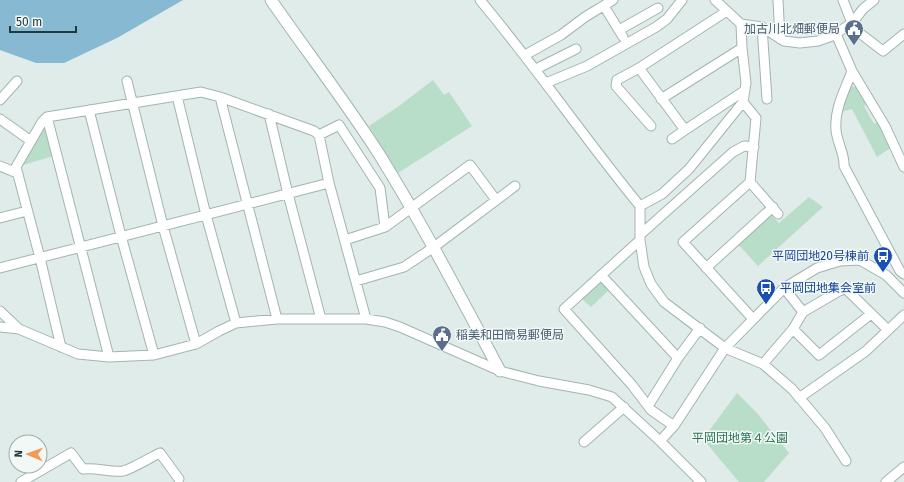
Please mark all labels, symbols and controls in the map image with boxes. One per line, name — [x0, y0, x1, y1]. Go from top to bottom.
scale bar — [10, 8, 76, 34]
text: 50 m — [16, 15, 42, 29]
public building icon: 加古川北畑郵便局 — [843, 18, 865, 46]
place label: 加古川北畑郵便局 — [744, 22, 840, 36]
bus stop icon: 平岡団地20号棟前 — [872, 245, 894, 273]
place label: 平岡団地20号棟前 — [772, 249, 869, 263]
bus stop icon: 平岡団地集会室前 — [755, 277, 777, 305]
place label: 平岡団地集会室前 — [780, 281, 876, 295]
public building icon: 稲美和田簡易郵便局 — [431, 324, 453, 352]
place label: 稲美和田簡易郵便局 — [456, 328, 564, 342]
park label: 平岡団地第４公園 — [692, 431, 788, 445]
north arrow — [8, 434, 48, 474]
text: N — [12, 450, 25, 458]

